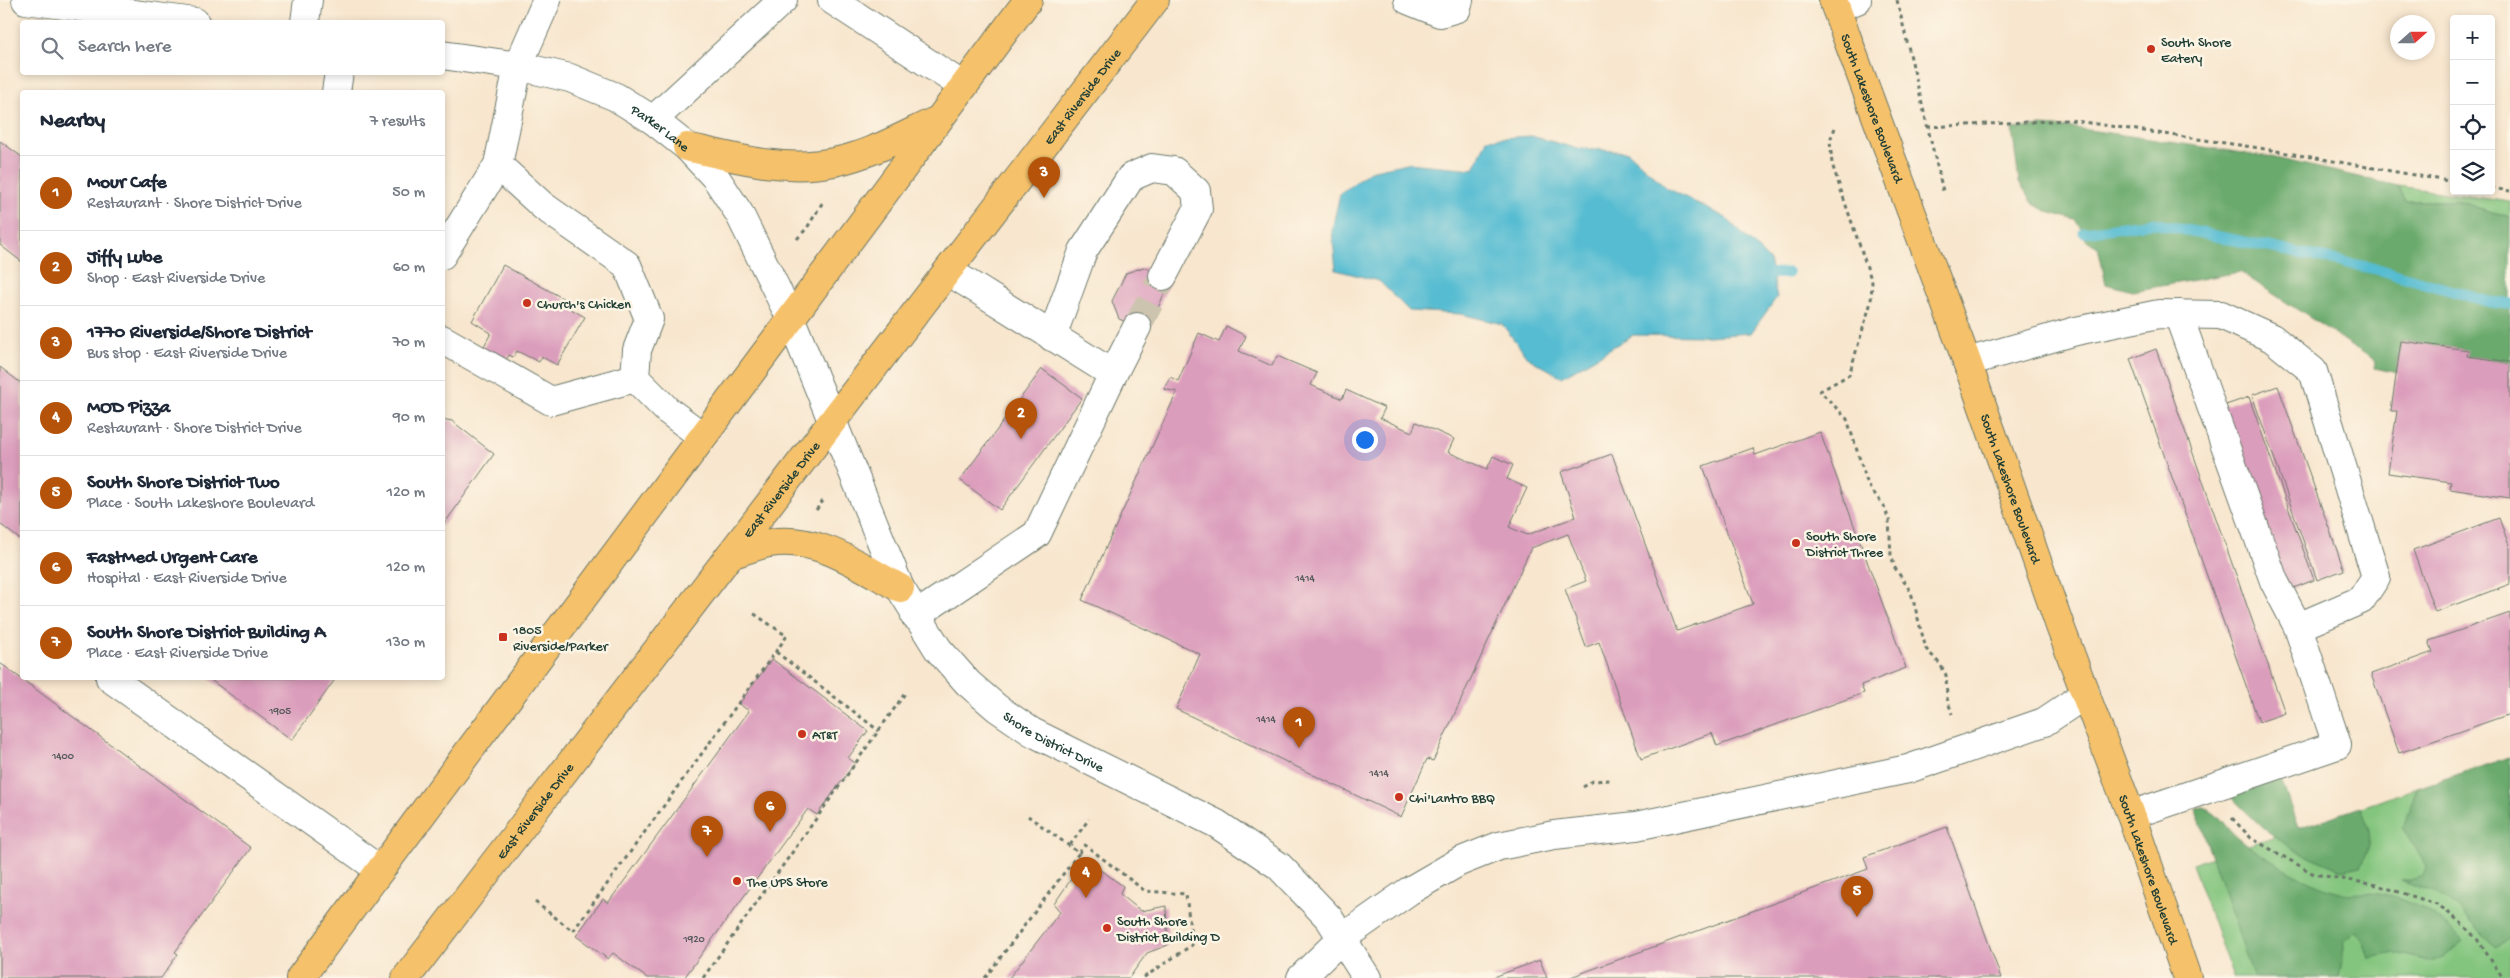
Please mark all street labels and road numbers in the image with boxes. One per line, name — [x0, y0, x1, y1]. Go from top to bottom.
street label: South Lakeshore Boulevard — [1835, 32, 1906, 187]
street label: East Riverside Drive — [1041, 45, 1126, 149]
street label: Parker Lane — [626, 102, 693, 157]
street label: South Lakeshore Boulevard — [1975, 412, 2044, 568]
street label: East Riverside Drive — [740, 438, 825, 542]
street label: Shore District Drive — [999, 709, 1107, 778]
street label: East Riverside Drive — [494, 760, 579, 864]
street label: South Lakeshore Boulevard — [2113, 793, 2181, 949]

